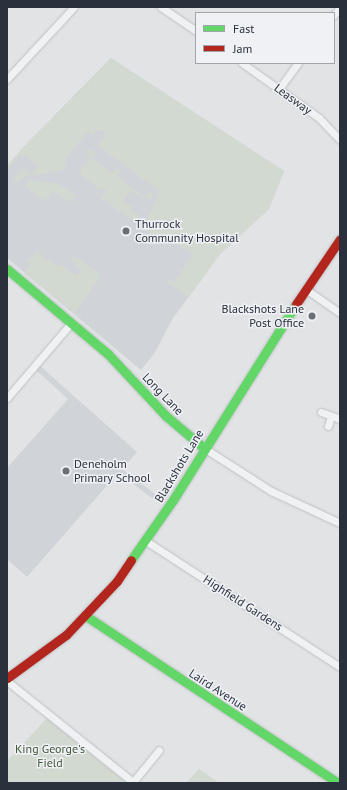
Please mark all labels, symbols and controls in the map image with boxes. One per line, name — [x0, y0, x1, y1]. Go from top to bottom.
legend — [195, 12, 335, 64]
text: Fast — [233, 21, 254, 36]
text: Jam — [233, 41, 252, 56]
street label: Leasway — [271, 81, 315, 117]
place label: Thurrock Community Hospital — [135, 217, 239, 245]
marker: Thurrock Community Hospital — [120, 225, 132, 237]
place label: Blackshots Lane Post Office — [221, 302, 304, 330]
marker: Blackshots Lane Post Office — [307, 311, 317, 321]
street label: Long Lane — [140, 370, 186, 418]
street label: Blackshots Lane — [152, 427, 206, 505]
place label: Deneholm Primary School — [74, 457, 151, 485]
marker: Deneholm Primary School — [61, 466, 71, 476]
street label: Highfield Gardens — [201, 572, 285, 634]
street label: Laird Avenue — [186, 666, 250, 714]
park label: King George's Field — [15, 742, 85, 770]

